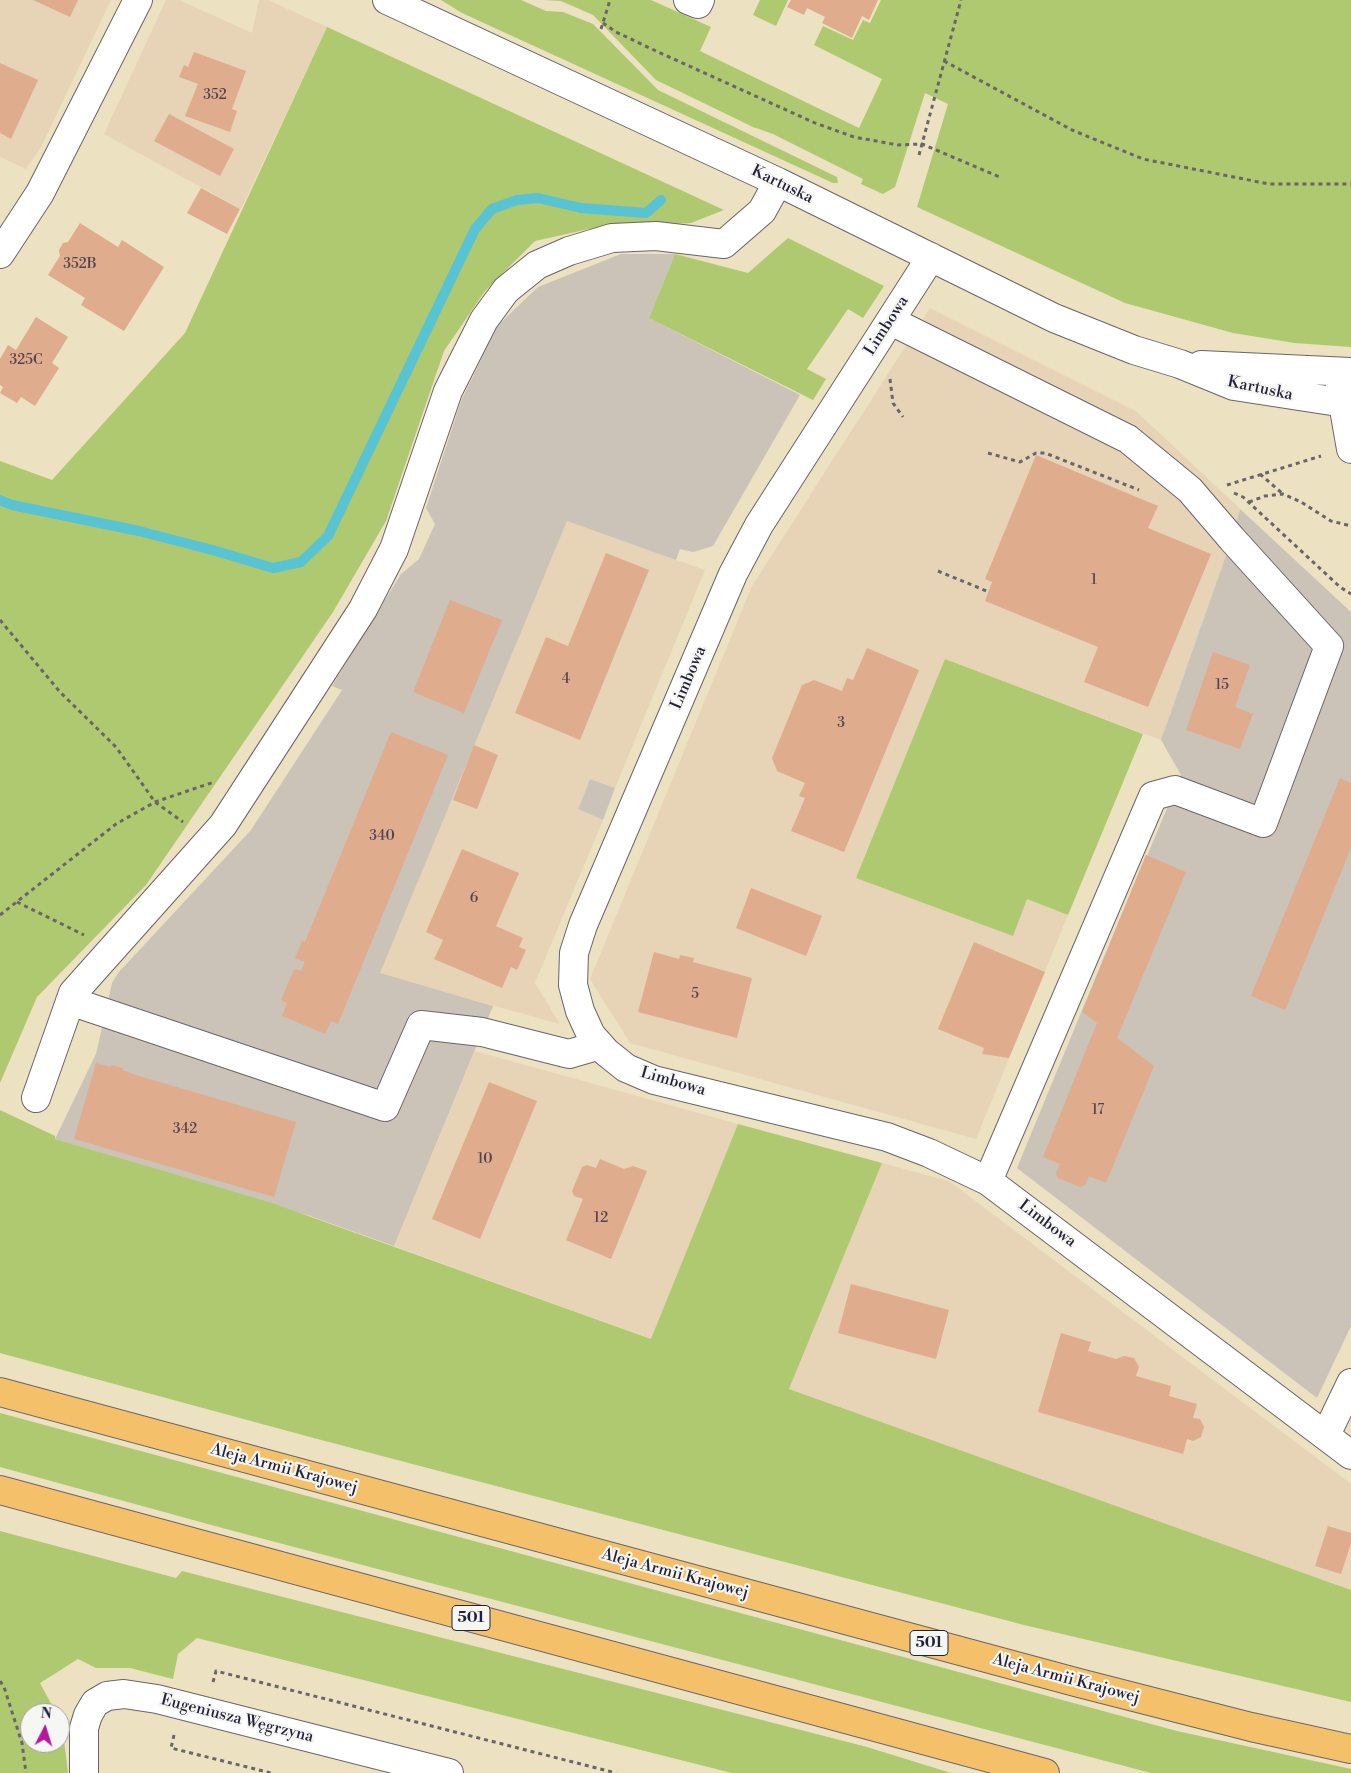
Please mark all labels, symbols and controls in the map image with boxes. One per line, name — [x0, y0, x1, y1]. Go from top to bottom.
house number: 352 — [203, 88, 227, 104]
street label: Kartuska — [748, 162, 816, 208]
house number: 352B — [63, 257, 97, 273]
street label: Limbowa — [861, 293, 913, 359]
house number: 325C — [9, 353, 43, 369]
street label: Kartuska — [1225, 373, 1295, 405]
house number: 1 — [1091, 573, 1097, 589]
street label: Limbowa — [667, 643, 711, 713]
house number: 4 — [562, 672, 570, 688]
house number: 15 — [1215, 678, 1229, 694]
house number: 3 — [837, 716, 845, 732]
house number: 340 — [369, 829, 395, 845]
house number: 6 — [470, 891, 478, 907]
house number: 5 — [691, 987, 699, 1003]
street label: Limbowa — [638, 1064, 708, 1100]
house number: 17 — [1092, 1103, 1104, 1119]
house number: 342 — [173, 1122, 197, 1138]
house number: 10 — [478, 1152, 492, 1168]
street label: Limbowa — [1014, 1196, 1080, 1252]
house number: 12 — [594, 1211, 608, 1227]
street label: Aleja Armii Krajowej — [208, 1440, 360, 1498]
street label: Aleja Armii Krajowej — [599, 1545, 751, 1603]
road number: 501 — [452, 1606, 490, 1630]
road number: 501 — [910, 1630, 948, 1656]
street label: Aleja Armii Krajowej — [990, 1650, 1142, 1708]
street label: Eugeniusza Węgrzyna — [159, 1691, 315, 1747]
north arrow — [20, 1703, 70, 1753]
text: N — [40, 1705, 53, 1724]

